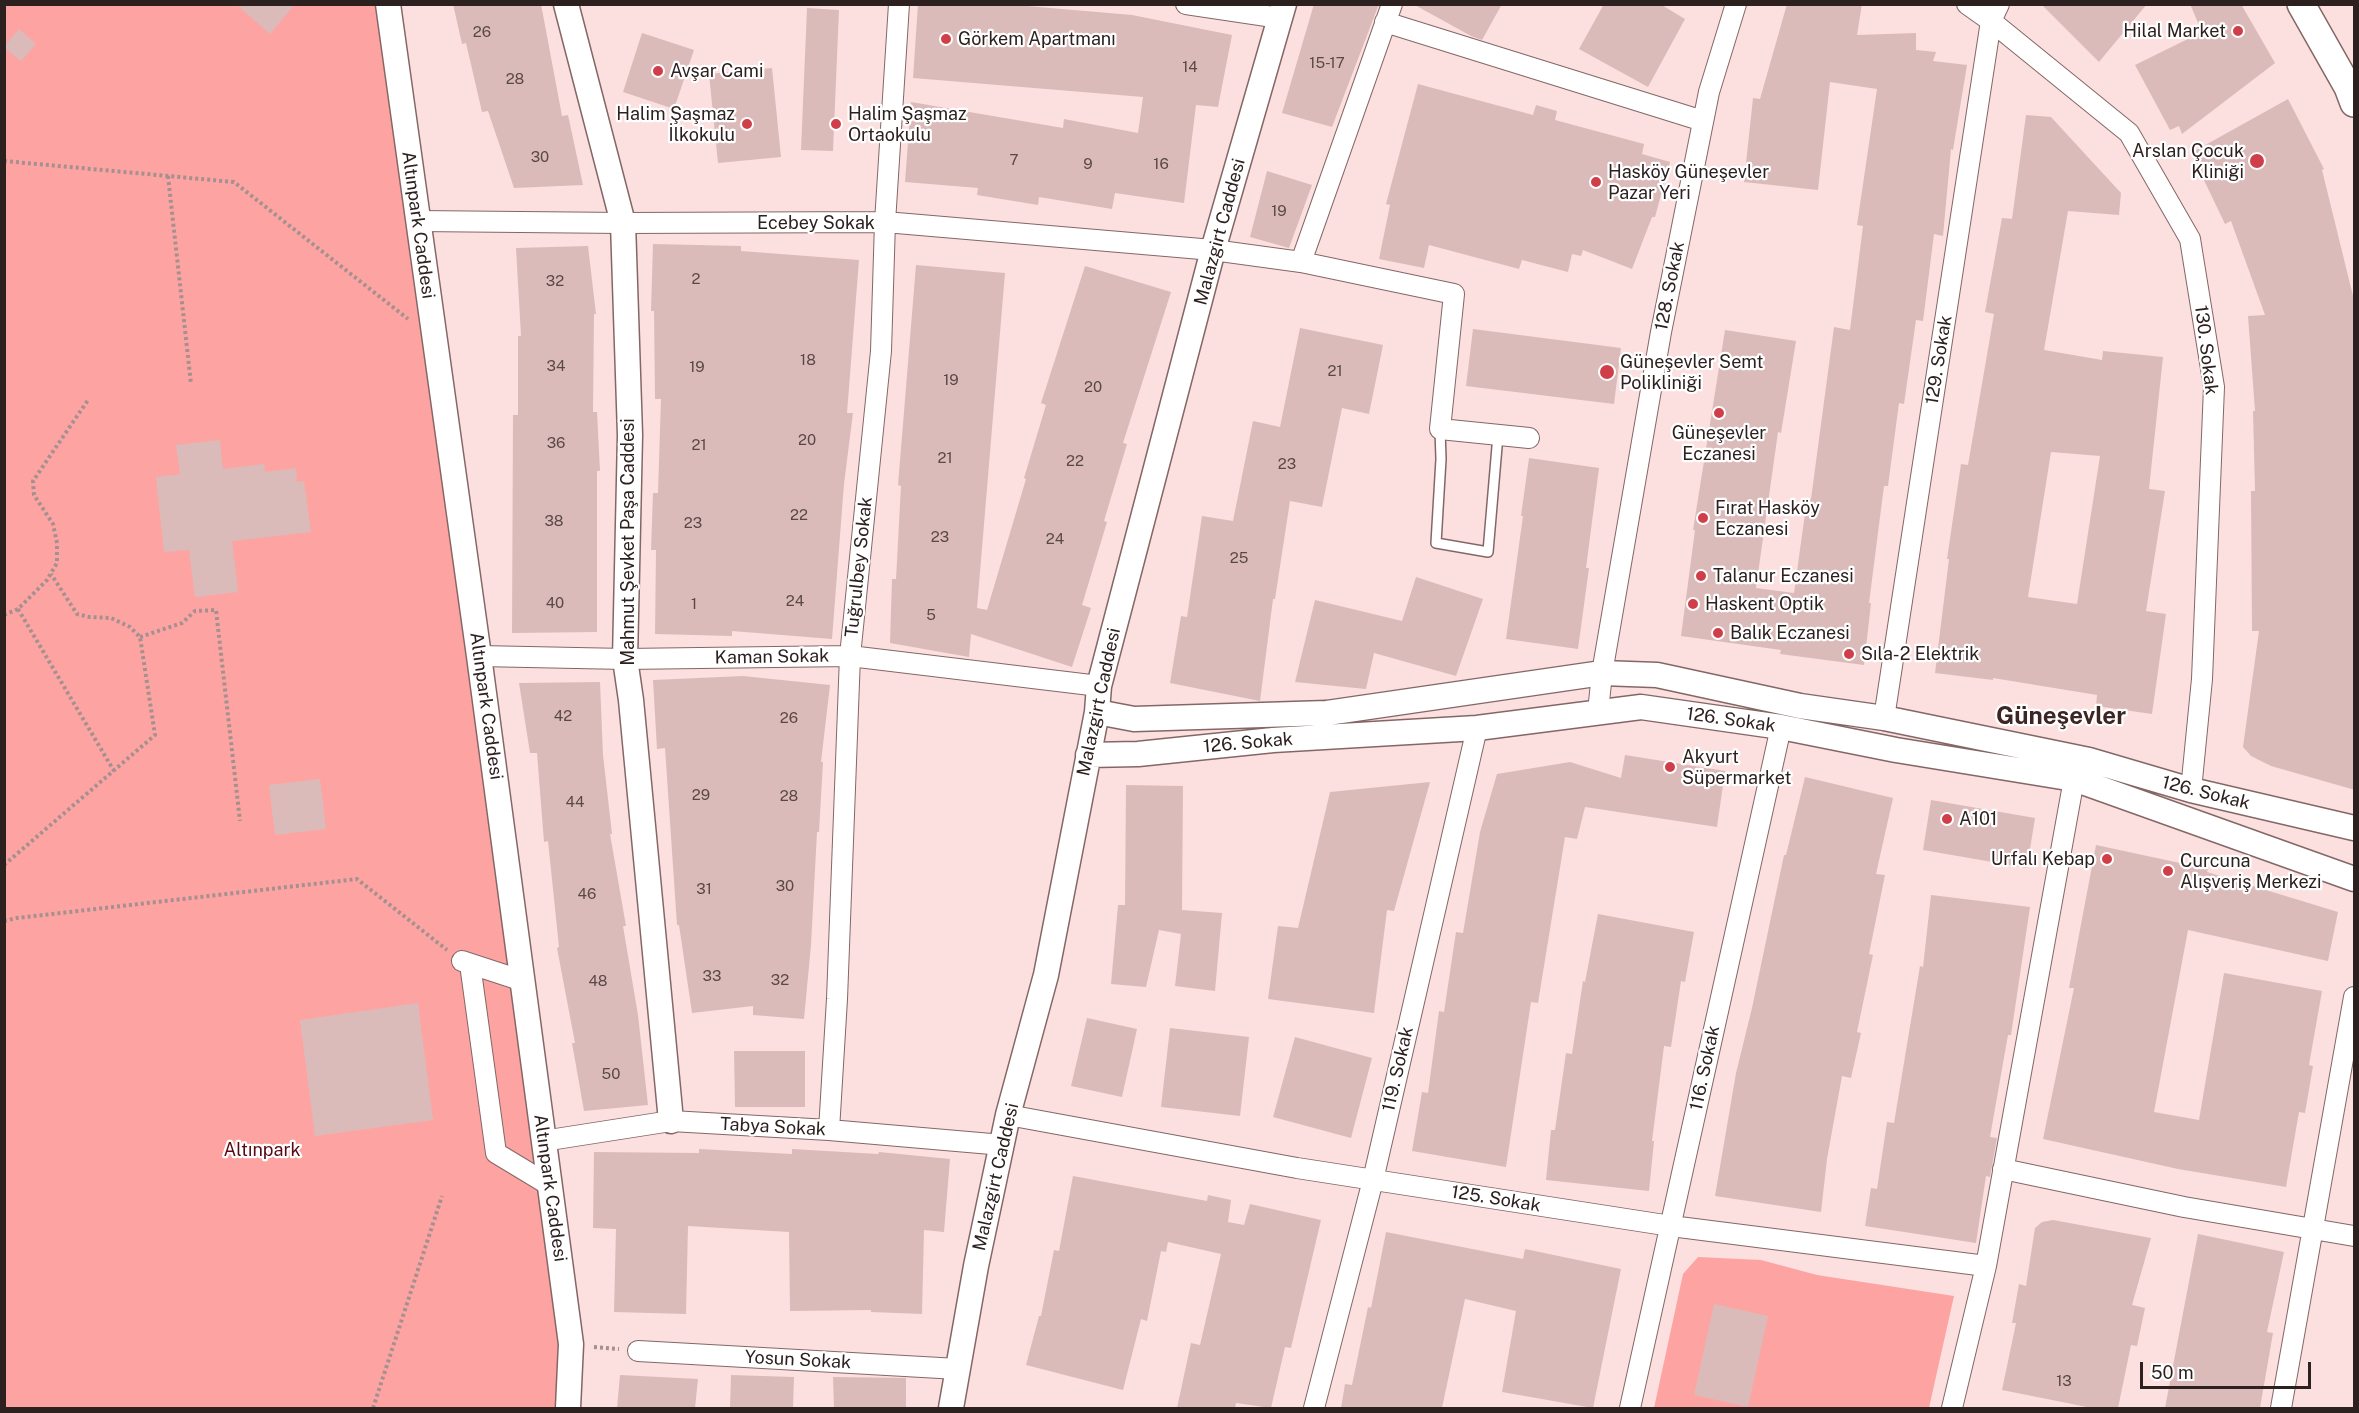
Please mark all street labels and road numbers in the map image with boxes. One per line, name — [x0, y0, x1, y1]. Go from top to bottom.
street label: Altınpark Caddesi — [397, 150, 439, 300]
street label: Malazgirt Caddesi — [1190, 156, 1250, 308]
street label: Ecebey Sokak — [757, 212, 875, 234]
street label: 128. Sokak — [1651, 240, 1689, 332]
street label: 130. Sokak — [2190, 304, 2222, 396]
street label: 129. Sokak — [1921, 314, 1957, 406]
street label: Mahmut Şevket Paşa Caddesi — [617, 418, 639, 666]
street label: Tuğrulbey Sokak — [841, 496, 877, 638]
street label: Malazgirt Caddesi — [1073, 626, 1125, 778]
street label: Altınpark Caddesi — [465, 631, 507, 781]
street label: Kaman Sokak — [715, 645, 829, 669]
street label: 126. Sokak — [1685, 703, 1777, 737]
street label: 126. Sokak — [1202, 728, 1294, 758]
street label: 126. Sokak — [2160, 772, 2252, 814]
street label: 116. Sokak — [1685, 1023, 1725, 1113]
street label: 119. Sokak — [1378, 1024, 1418, 1114]
street label: Malazgirt Caddesi — [968, 1101, 1024, 1253]
street label: Altınpark Caddesi — [529, 1113, 571, 1263]
street label: Tabya Sokak — [719, 1113, 827, 1141]
street label: 125. Sokak — [1450, 1181, 1542, 1217]
street label: Yosun Sokak — [744, 1346, 852, 1374]

